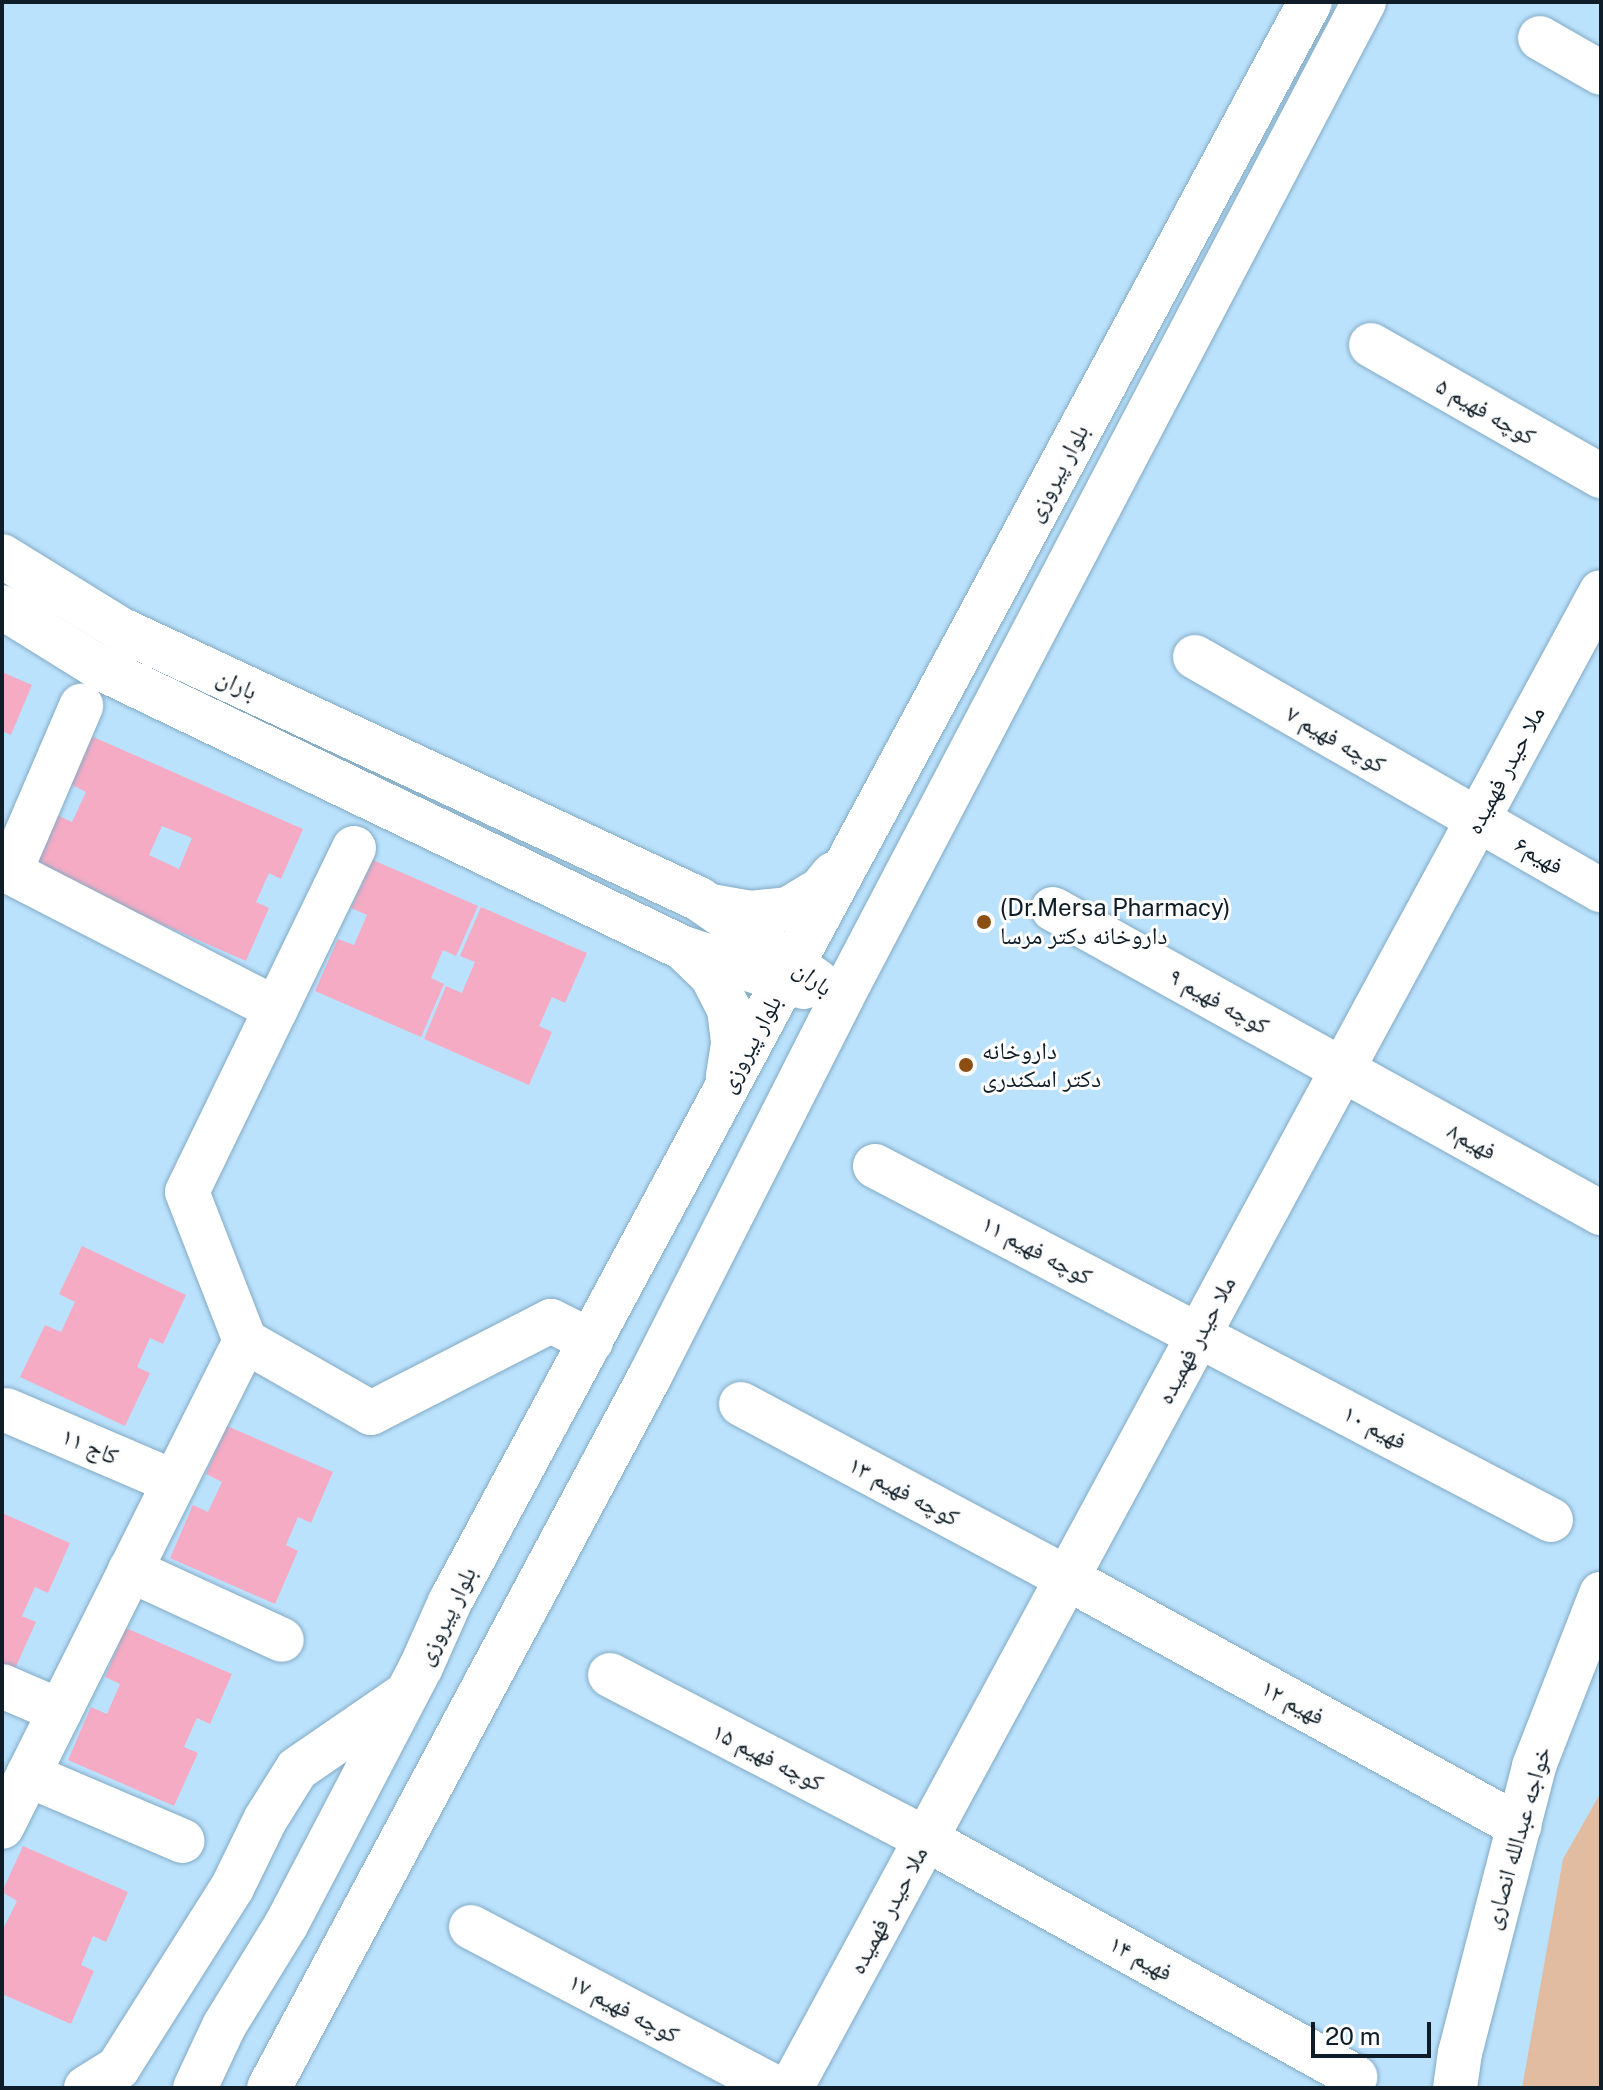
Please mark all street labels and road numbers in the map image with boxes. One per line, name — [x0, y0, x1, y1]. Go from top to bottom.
street label: کوچه فهیم ۵ — [1431, 371, 1541, 451]
street label: بلوار پیروزی — [1019, 419, 1095, 527]
street label: باران — [212, 662, 262, 706]
street label: کوچه فهیم ۷ — [1281, 699, 1391, 779]
street label: ملا حیدر فهمیده — [1459, 701, 1551, 839]
street label: فهیم۶ — [1510, 830, 1568, 880]
street label: باران — [788, 954, 838, 1002]
street label: کوچه فهیم ۹ — [1164, 962, 1274, 1040]
street label: بلوار پیروزی — [712, 990, 788, 1098]
street label: فهیم۸ — [1443, 1116, 1501, 1166]
street label: کوچه فهیم ۱۱ — [977, 1209, 1097, 1291]
street label: ملا حیدر فهمیده — [1150, 1271, 1242, 1409]
street label: فهیم ۱۰ — [1338, 1398, 1412, 1456]
street label: کاج ۱۱ — [57, 1421, 123, 1471]
street label: کوچه فهیم ۱۳ — [844, 1450, 964, 1532]
street label: بلوار پیروزی — [410, 1562, 482, 1670]
street label: فهیم ۱۲ — [1256, 1673, 1330, 1731]
street label: کوچه فهیم ۱۵ — [708, 1717, 828, 1797]
street label: خواجه عبدالله انصاری — [1477, 1743, 1557, 1933]
street label: ملا حیدر فهمیده — [842, 1841, 934, 1979]
street label: فهیم ۱۴ — [1104, 1929, 1178, 1987]
street label: کوچه فهیم ۱۷ — [564, 1967, 684, 2049]

